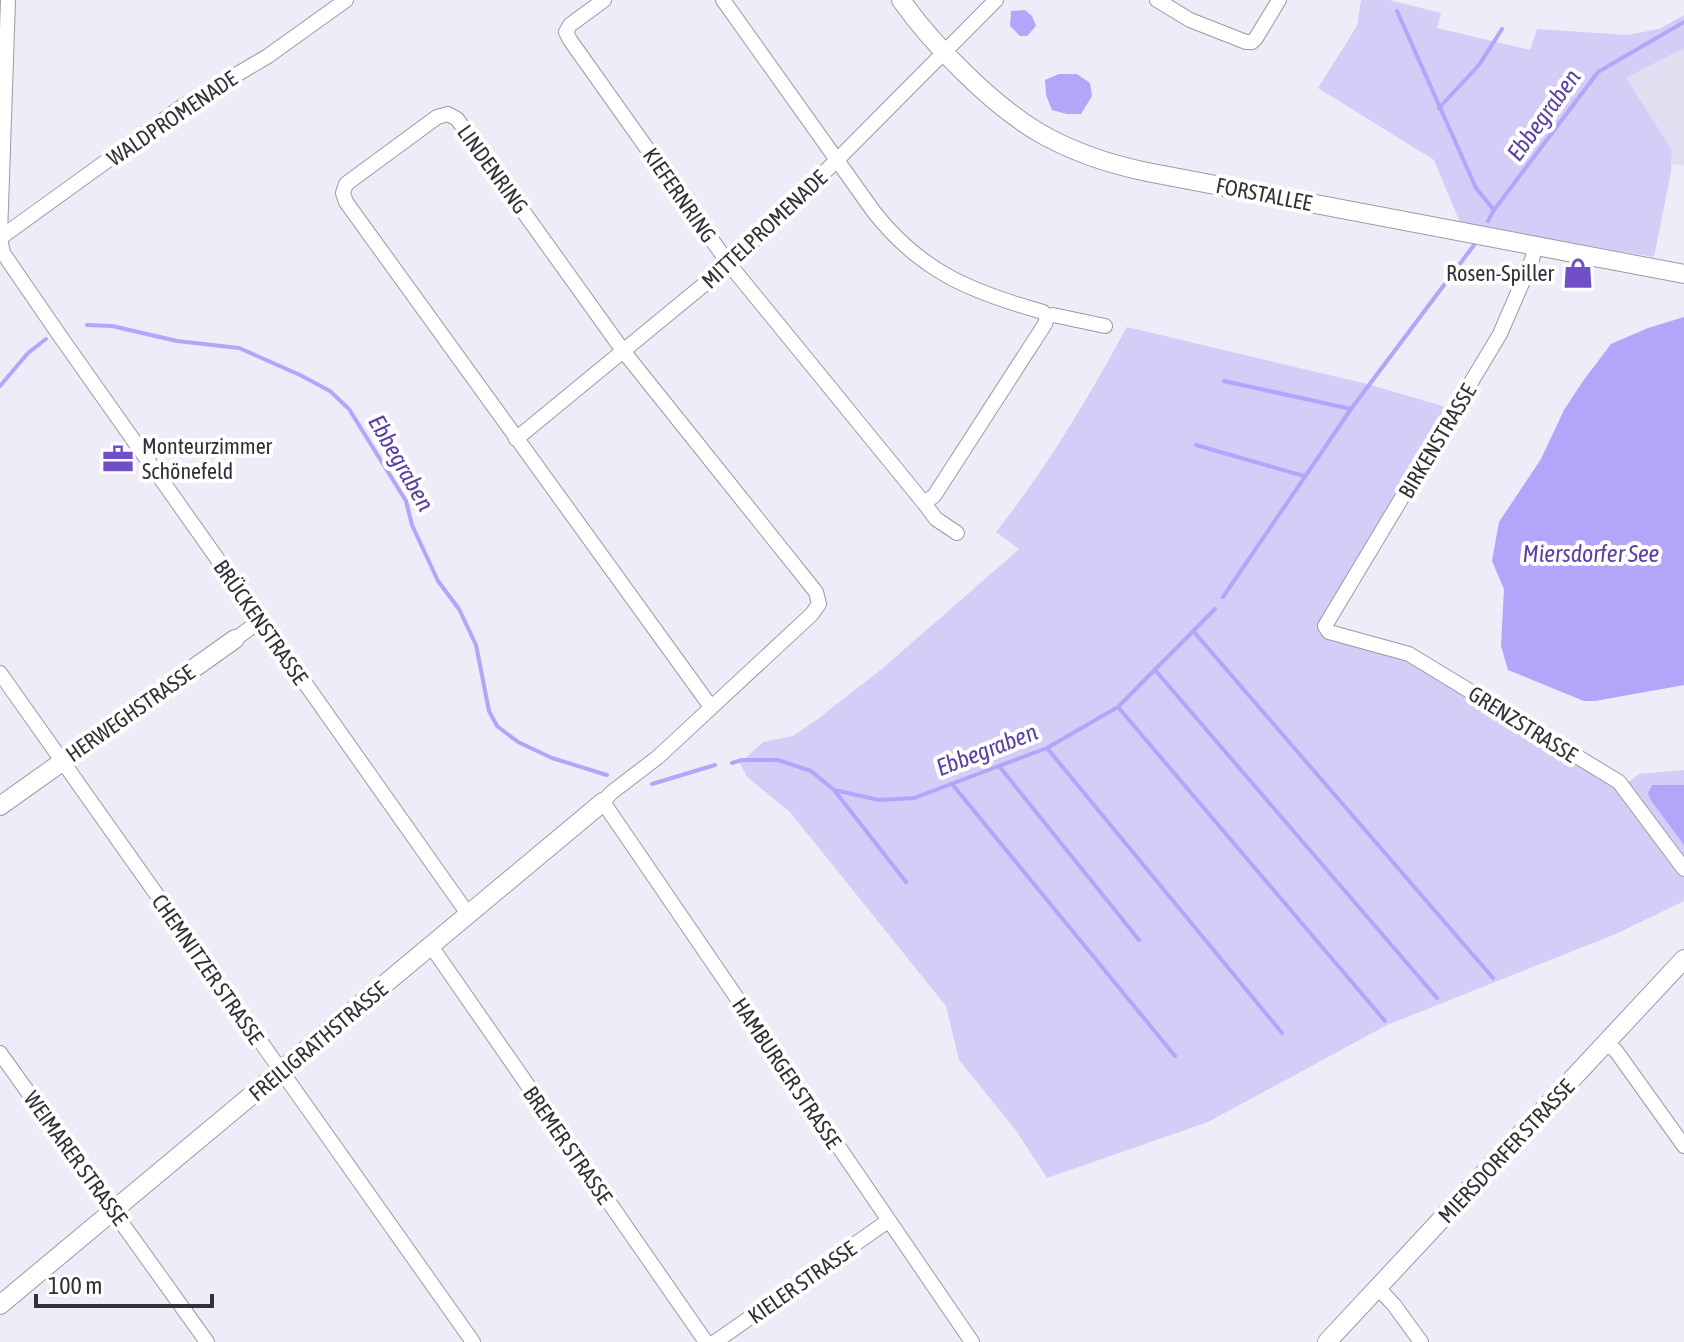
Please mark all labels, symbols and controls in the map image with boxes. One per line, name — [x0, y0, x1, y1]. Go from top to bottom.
water label: Ebbegraben — [1501, 64, 1586, 166]
street label: WALDPROMENADE — [102, 65, 242, 171]
street label: LINDENRING — [452, 120, 534, 218]
street label: KIEFERNRING — [638, 143, 722, 247]
street label: MITTELPROMENADE — [696, 164, 832, 294]
street label: FORSTALLEE — [1214, 172, 1315, 216]
shop icon: Rosen-Spiller — [1561, 256, 1595, 290]
place label: Rosen-Spiller — [1446, 260, 1554, 286]
street label: BIRKENSTRASSE — [1393, 379, 1482, 503]
water label: Ebbegraben — [363, 410, 440, 516]
place label: Monteurzimmer Schönefeld — [142, 433, 273, 484]
office icon: Monteurzimmer Schönefeld — [101, 442, 135, 476]
water label: Miersdorfer See — [1523, 540, 1660, 567]
street label: BRÜCKENSTRASSE — [208, 555, 314, 690]
street label: HERWEGHSTRASSE — [61, 659, 200, 767]
street label: GRENZSTRASSE — [1464, 680, 1583, 768]
water label: Ebbegraben — [932, 718, 1042, 781]
street label: CHEMNITZER STRASSE — [147, 889, 270, 1049]
street label: FREILIGRATHSTRASSE — [244, 975, 393, 1106]
street label: HAMBURGER STRASSE — [727, 993, 847, 1154]
street label: MIERSDORFER STRASSE — [1433, 1073, 1580, 1228]
street label: BREMER STRASSE — [518, 1081, 618, 1209]
street label: WEIMARER STRASSE — [19, 1086, 134, 1231]
street label: KIELER STRASSE — [743, 1235, 862, 1329]
scale bar — [36, 1258, 212, 1308]
text: 100 m — [48, 1272, 102, 1299]

